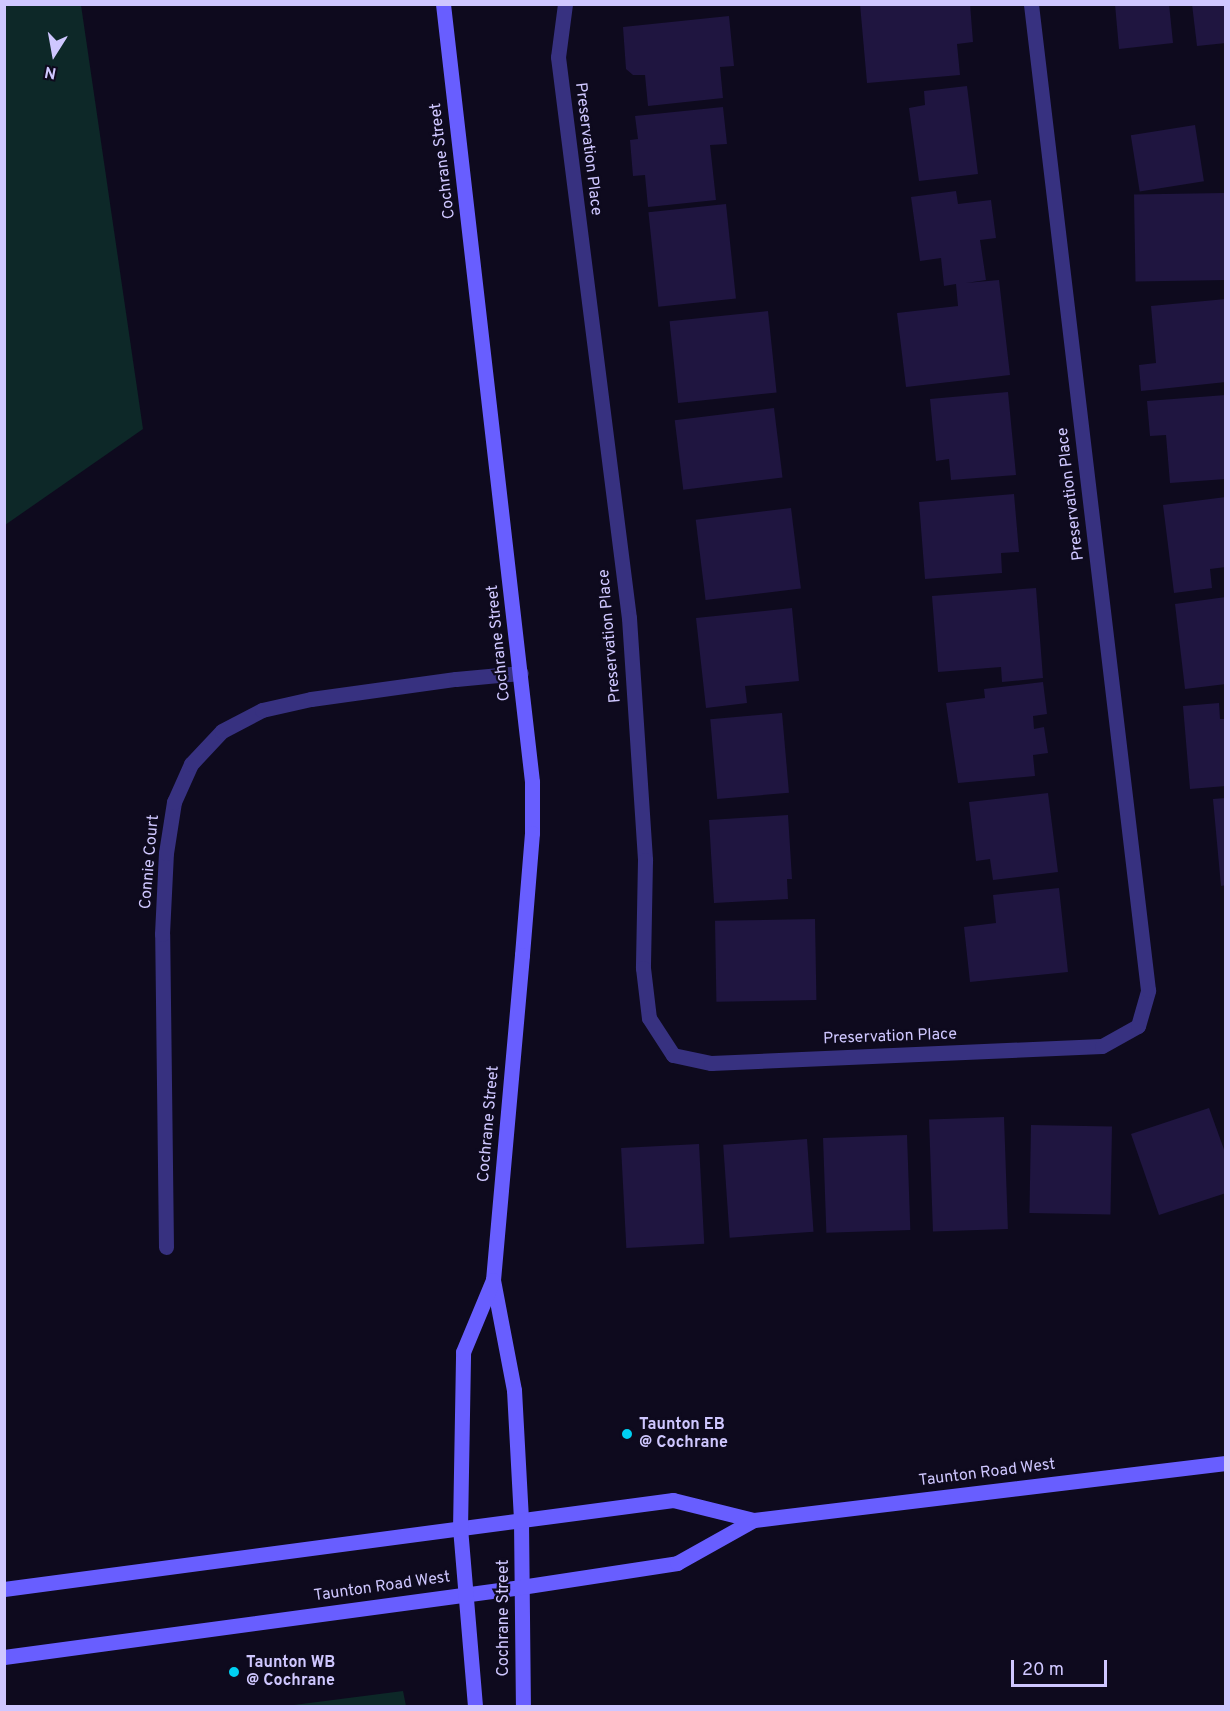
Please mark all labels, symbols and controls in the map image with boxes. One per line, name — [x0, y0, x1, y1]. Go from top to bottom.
north arrow — [24, 24, 84, 84]
text: N — [43, 61, 58, 83]
street label: Preservation Place — [570, 81, 606, 217]
street label: Cochrane Street — [426, 102, 460, 220]
street label: Preservation Place — [1053, 426, 1089, 562]
street label: Preservation Place — [595, 568, 625, 704]
street label: Cochrane Street — [483, 584, 515, 702]
street label: Connie Court — [136, 814, 164, 910]
street label: Preservation Place — [823, 1025, 957, 1049]
street label: Cochrane Street — [474, 1065, 504, 1183]
place label: Taunton EB @ Cochrane — [639, 1415, 728, 1453]
marker: Taunton EB @ Cochrane — [620, 1427, 634, 1441]
street label: Taunton Road West — [917, 1455, 1057, 1491]
street label: Cochrane Street — [494, 1559, 514, 1677]
street label: Taunton Road West — [312, 1568, 452, 1606]
scale bar — [1014, 1648, 1110, 1686]
place label: Taunton WB @ Cochrane — [246, 1653, 335, 1691]
text: 20 m — [1022, 1659, 1064, 1682]
marker: Taunton WB @ Cochrane — [227, 1665, 241, 1679]

